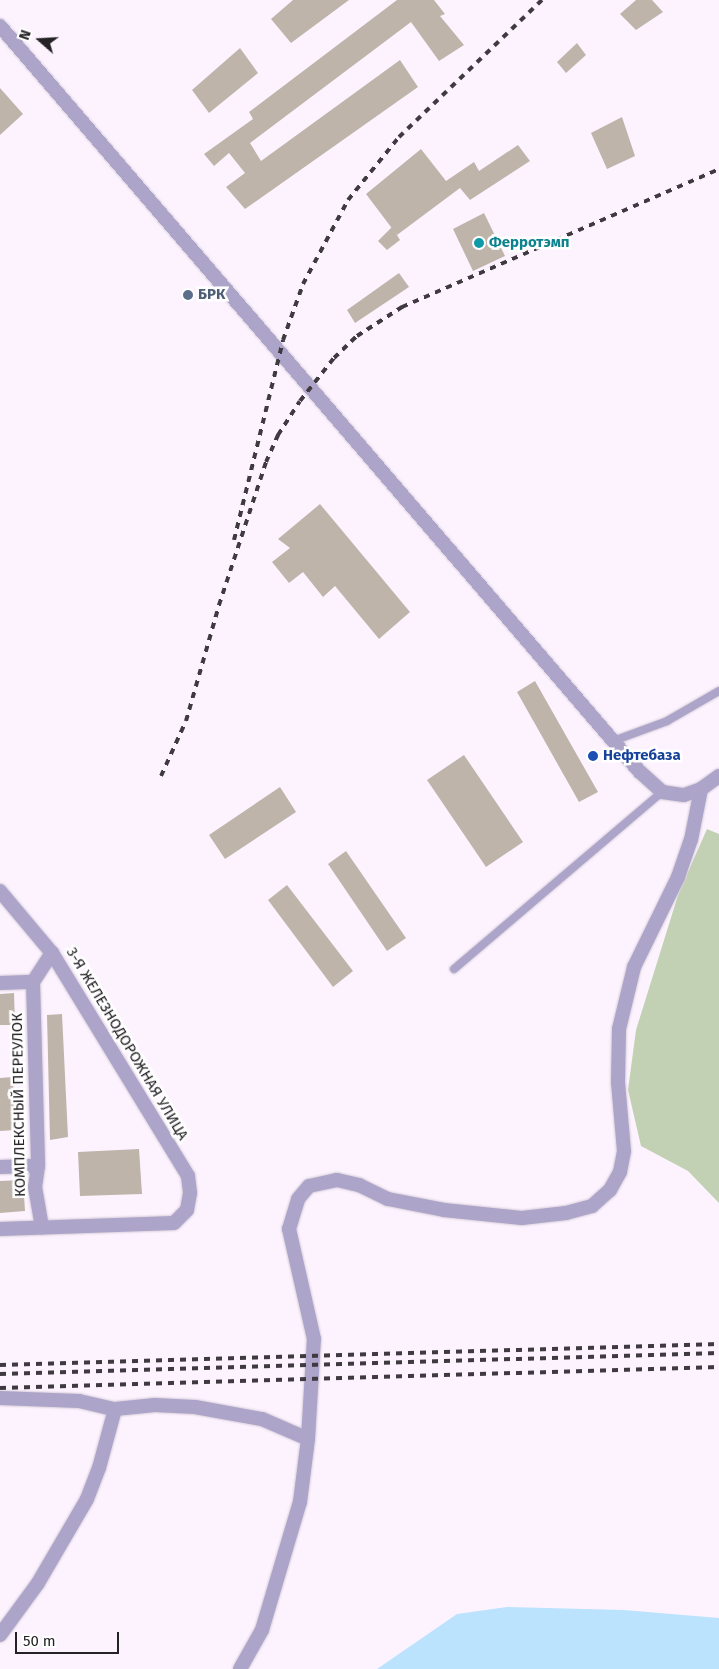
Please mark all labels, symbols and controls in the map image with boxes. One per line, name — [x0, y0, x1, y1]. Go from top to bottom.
north arrow — [15, 15, 65, 65]
text: N — [16, 28, 35, 42]
place label: Ферротэмп — [489, 234, 570, 252]
marker: Ферротэмп — [473, 237, 485, 249]
place label: БРК — [198, 286, 225, 304]
marker: БРК — [182, 289, 194, 301]
place label: Нефтебаза — [603, 747, 681, 765]
marker: Нефтебаза — [587, 750, 599, 762]
street label: 3-Я ЖЕЛЕЗНОДОРОЖНАЯ УЛИЦА — [62, 944, 192, 1144]
street label: КОМПЛЕКСНЫЙ ПЕРЕУЛОК — [8, 1013, 30, 1197]
scale bar — [18, 1622, 121, 1654]
text: 50 m — [23, 1632, 56, 1650]

